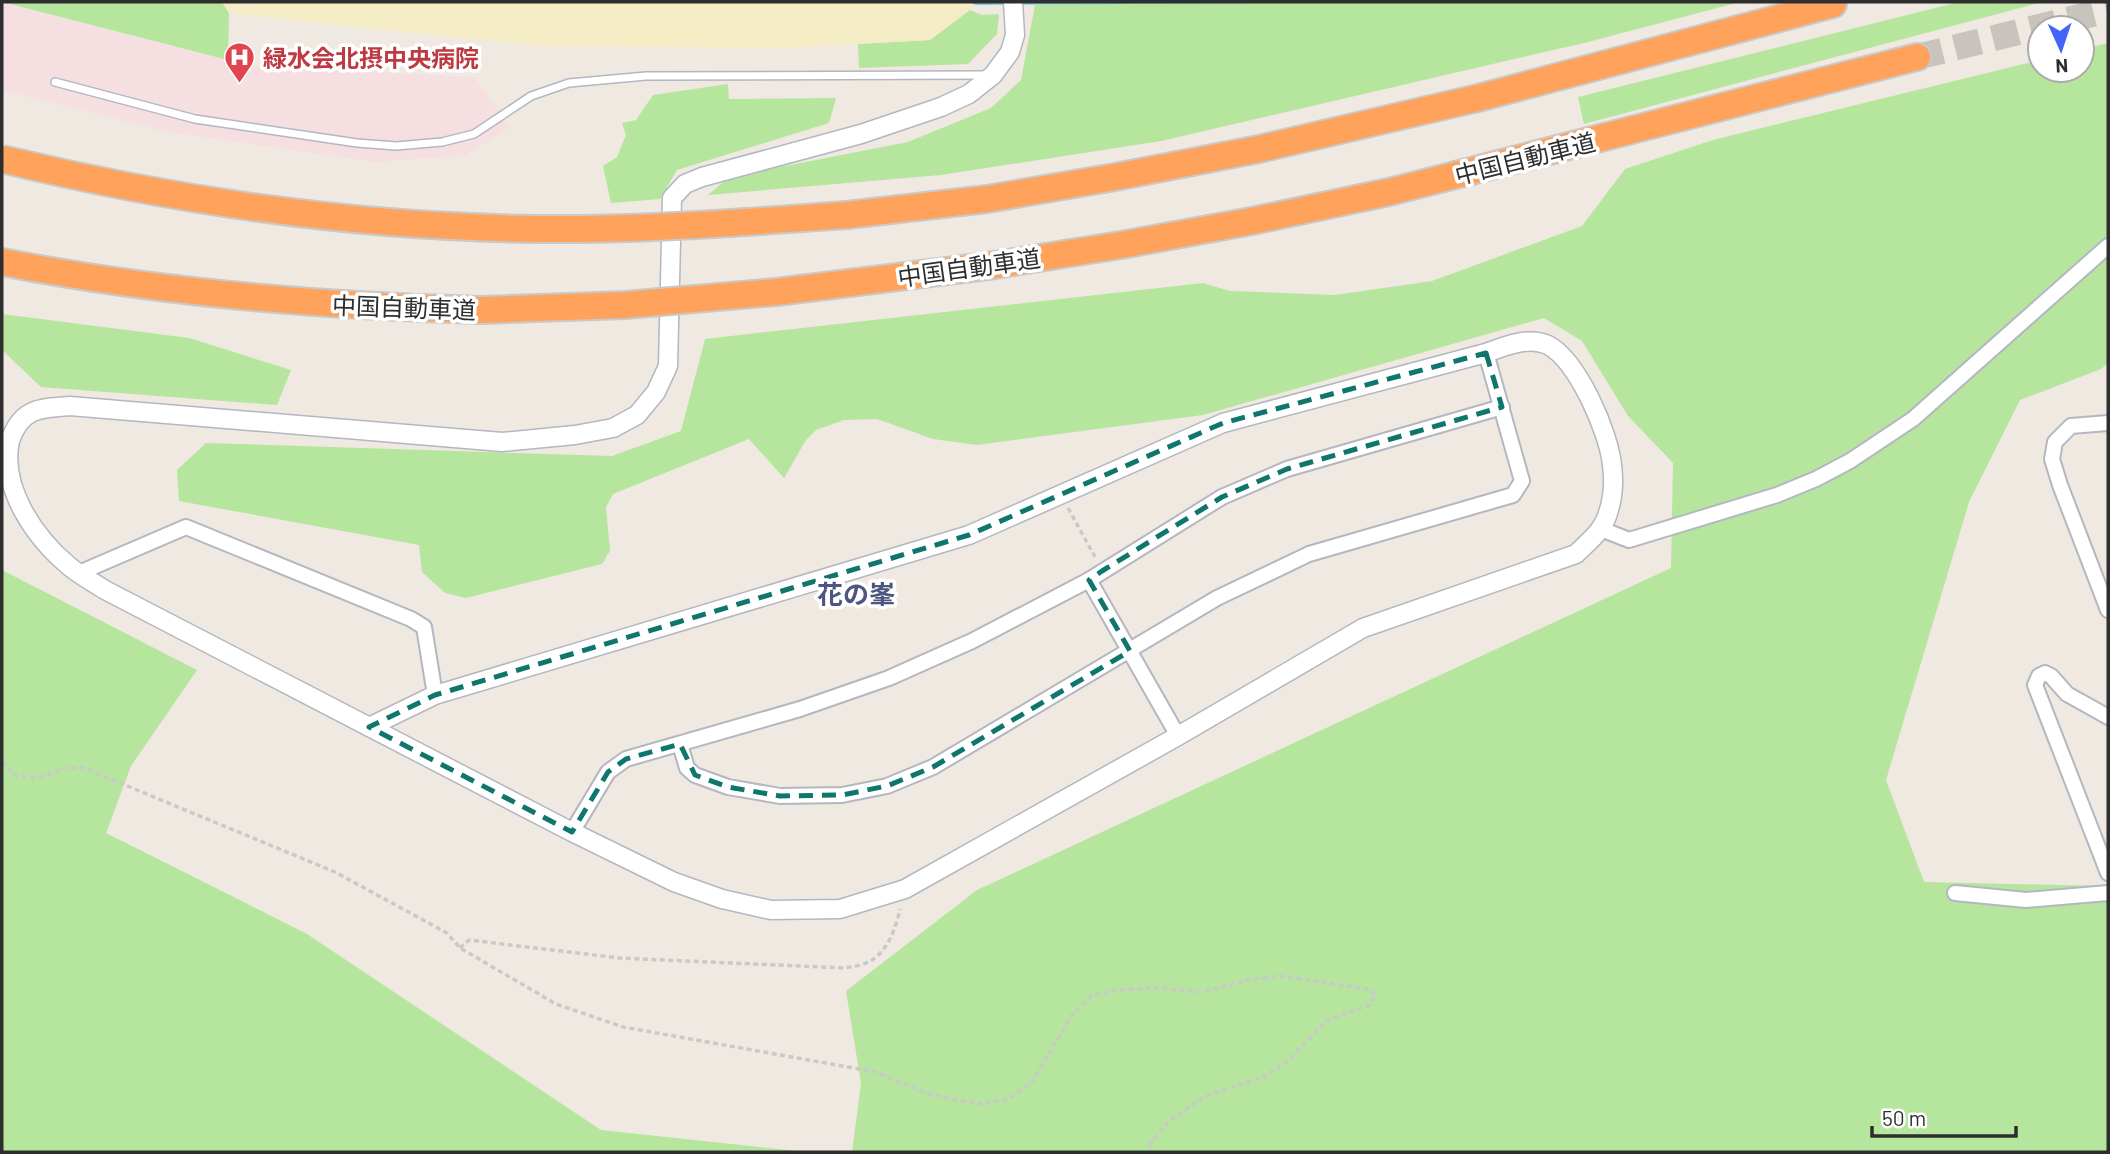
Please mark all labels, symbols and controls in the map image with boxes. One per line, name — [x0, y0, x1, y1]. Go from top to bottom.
north arrow — [2026, 14, 2096, 84]
hospital icon: 緑水会北摂中央病院 — [223, 40, 257, 84]
place label: 緑水会北摂中央病院 — [263, 43, 479, 72]
text: N — [2055, 55, 2069, 78]
street label: 中国自動車道 — [1452, 127, 1598, 189]
street label: 中国自動車道 — [896, 243, 1042, 291]
street label: 中国自動車道 — [332, 290, 476, 324]
district label: 花の峯 — [817, 578, 895, 609]
scale bar — [1872, 1094, 2016, 1138]
text: 50 m — [1882, 1105, 1926, 1130]

